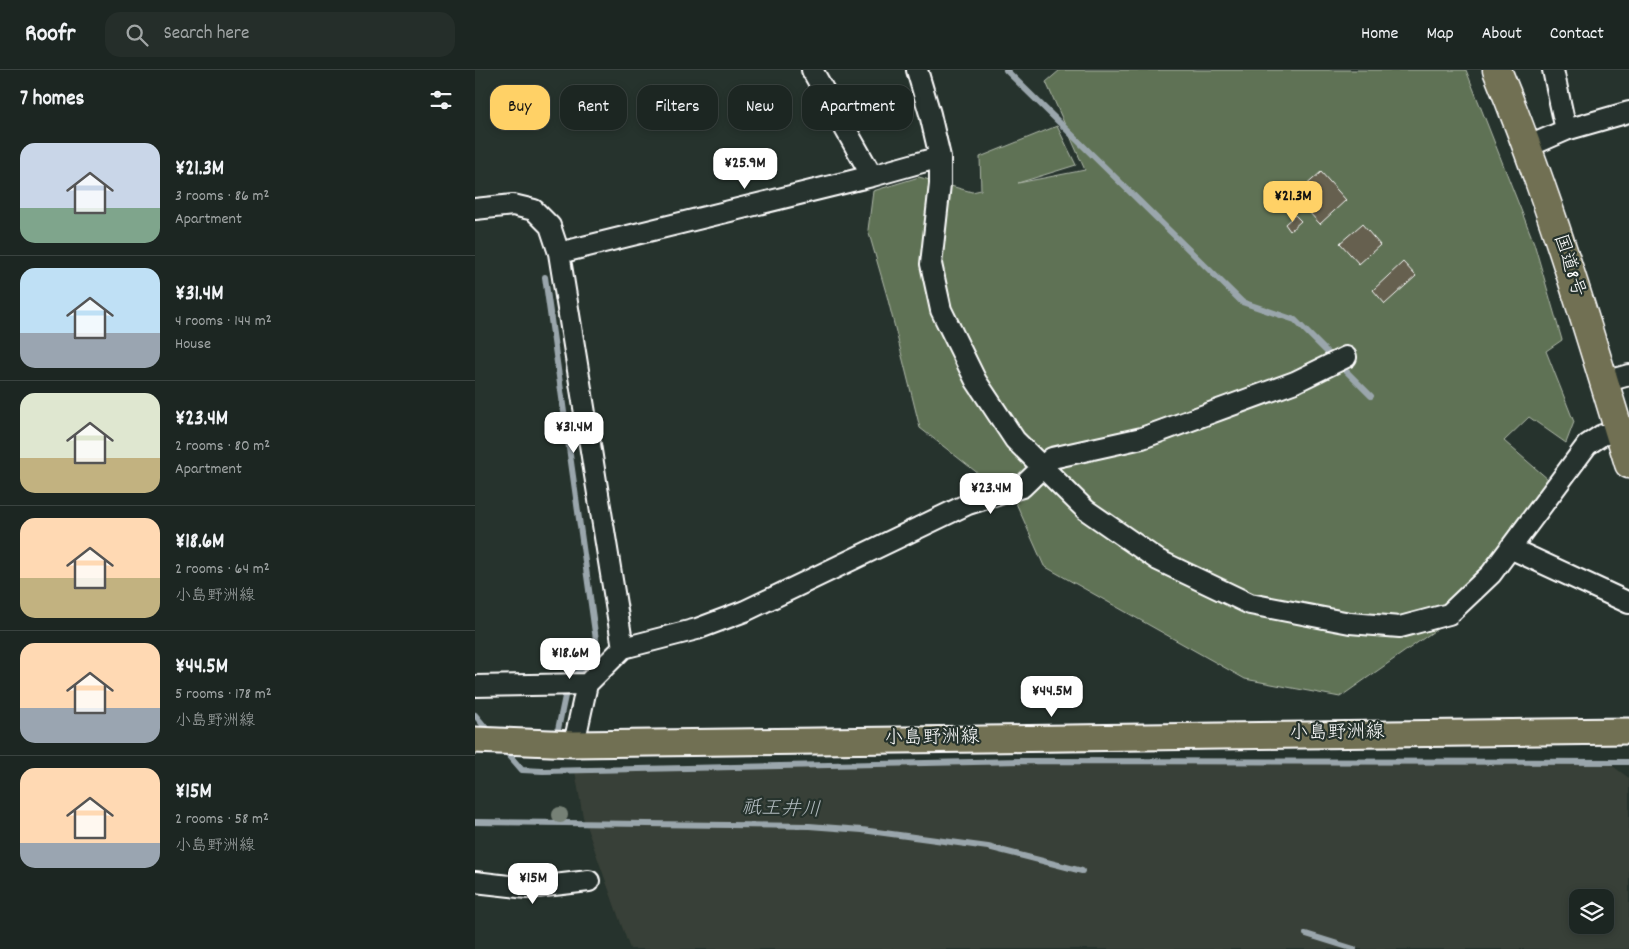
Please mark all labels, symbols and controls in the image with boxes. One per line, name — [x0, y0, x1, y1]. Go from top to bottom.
search box — [105, 12, 455, 57]
text: Roofr — [25, 18, 75, 52]
icon: search — [123, 21, 151, 49]
text: Search here — [163, 21, 249, 48]
text: Home — [1361, 22, 1398, 47]
text: Map — [1426, 22, 1454, 47]
text: About — [1482, 22, 1522, 47]
text: Contact — [1550, 22, 1604, 47]
text: 7 homes — [20, 85, 84, 115]
chip: Buy — [490, 85, 550, 130]
chip: Rent — [560, 85, 627, 130]
chip: Filters — [637, 85, 718, 130]
chip: New — [728, 85, 792, 130]
chip: Apartment — [802, 85, 913, 130]
icon: filters — [427, 86, 455, 114]
pin: ¥25.9M — [704, 148, 786, 190]
text: ¥25.9M — [724, 152, 766, 175]
text: ¥21.3M — [175, 155, 224, 185]
icon: home — [60, 163, 120, 223]
pin: ¥21.3M — [1252, 180, 1334, 223]
text: 3 rooms · 86 m² — [175, 185, 269, 208]
text: ¥21.3M — [1274, 185, 1312, 208]
text: Apartment — [175, 208, 242, 231]
street label: 国道8号 — [1545, 231, 1591, 301]
text: ¥31.4M — [175, 280, 224, 310]
icon: home — [60, 288, 120, 348]
text: 4 rooms · 144 m² — [175, 310, 271, 333]
text: House — [175, 333, 211, 356]
text: ¥23.4M — [175, 405, 228, 435]
pin: ¥31.4M — [533, 412, 615, 454]
icon: home — [60, 413, 120, 473]
text: ¥31.4M — [555, 416, 593, 439]
text: 2 rooms · 80 m² — [175, 435, 270, 458]
text: Apartment — [175, 458, 242, 481]
pin: ¥23.4M — [950, 472, 1032, 515]
text: ¥23.4M — [971, 477, 1011, 500]
text: ¥18.6M — [175, 528, 224, 558]
icon: home — [60, 538, 120, 598]
text: 2 rooms · 64 m² — [175, 558, 270, 581]
text: 小島野洲線 — [175, 585, 255, 608]
pin: ¥18.6M — [529, 638, 611, 680]
text: ¥18.6M — [551, 642, 589, 665]
text: ¥44.5M — [175, 653, 228, 683]
icon: home — [60, 663, 120, 723]
pin: ¥44.5M — [1011, 676, 1093, 718]
text: ¥44.5M — [1032, 680, 1072, 703]
text: 5 rooms · 178 m² — [175, 683, 272, 706]
text: 小島野洲線 — [175, 710, 255, 733]
street label: 小島野洲線 — [1289, 720, 1385, 748]
street label: 小島野洲線 — [884, 725, 980, 753]
text: ¥15M — [175, 778, 212, 808]
icon: home — [60, 788, 120, 848]
water label: 祇王井川 — [741, 795, 821, 825]
text: 2 rooms · 58 m² — [175, 808, 269, 831]
text: 小島野洲線 — [175, 835, 255, 858]
pin: ¥15M — [503, 862, 563, 905]
text: ¥15M — [519, 867, 547, 890]
map controls — [1569, 889, 1614, 934]
button: layers — [1569, 889, 1614, 934]

